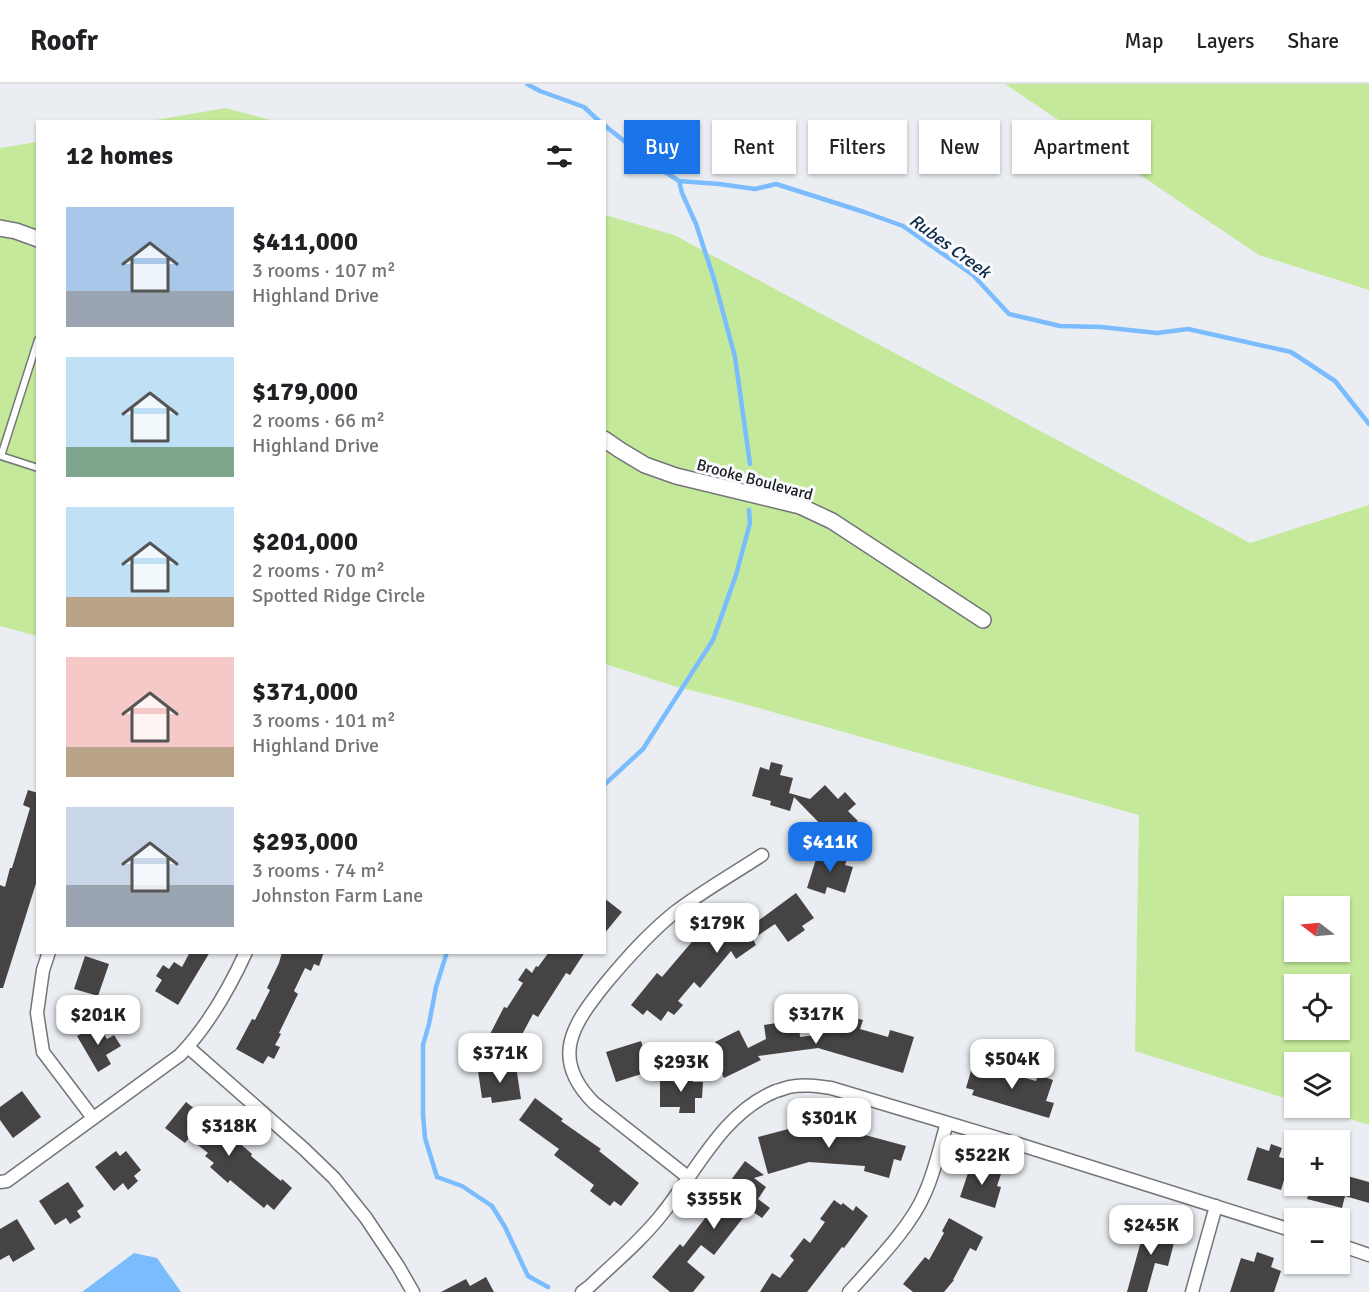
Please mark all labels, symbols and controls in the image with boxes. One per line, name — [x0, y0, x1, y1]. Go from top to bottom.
text: Roofr — [30, 24, 98, 58]
text: Map — [1125, 28, 1163, 54]
text: Layers — [1196, 28, 1254, 54]
text: Share — [1287, 28, 1339, 54]
chip: Buy — [624, 120, 700, 174]
chip: Rent — [712, 120, 796, 174]
chip: Filters — [808, 120, 907, 174]
chip: New — [919, 120, 1000, 174]
chip: Apartment — [1012, 120, 1151, 174]
text: 12 homes — [66, 140, 173, 172]
icon: filters — [543, 140, 576, 173]
water label: Rubes Creek — [905, 209, 996, 284]
text: $411,000 — [252, 226, 358, 258]
icon: home — [114, 231, 186, 303]
text: 3 rooms · 107 m² — [252, 258, 396, 283]
text: Highland Drive — [252, 283, 379, 308]
text: $179,000 — [252, 376, 358, 408]
icon: home — [114, 381, 186, 453]
text: 2 rooms · 66 m² — [252, 408, 385, 433]
text: Highland Drive — [252, 433, 379, 458]
street label: Brooke Boulevard — [694, 455, 815, 505]
text: $201,000 — [252, 526, 358, 558]
icon: home — [114, 531, 186, 603]
text: 2 rooms · 70 m² — [252, 558, 385, 583]
text: Spotted Ridge Circle — [252, 583, 425, 608]
text: $371,000 — [252, 676, 358, 708]
icon: home — [114, 681, 186, 753]
text: 3 rooms · 101 m² — [252, 708, 396, 733]
text: Highland Drive — [252, 733, 379, 758]
pin: $411K — [788, 822, 872, 873]
text: $293,000 — [252, 826, 358, 858]
text: $411K — [802, 829, 858, 854]
icon: home — [114, 831, 186, 903]
text: 3 rooms · 74 m² — [252, 858, 385, 883]
text: Johnston Farm Lane — [252, 883, 423, 908]
north arrow — [1284, 896, 1350, 962]
map controls — [1284, 896, 1350, 1274]
pin: $179K — [675, 903, 759, 954]
text: $179K — [689, 910, 745, 935]
button: locate — [1284, 974, 1350, 1040]
pin: $317K — [774, 994, 858, 1045]
pin: $201K — [56, 995, 140, 1046]
text: $317K — [788, 1001, 844, 1026]
text: $201K — [70, 1002, 126, 1027]
pin: $371K — [458, 1033, 542, 1084]
pin: $504K — [970, 1039, 1054, 1090]
text: $371K — [472, 1040, 528, 1065]
pin: $293K — [639, 1042, 723, 1093]
text: $504K — [984, 1046, 1040, 1071]
text: $293K — [653, 1049, 709, 1074]
button: layers — [1284, 1052, 1350, 1118]
pin: $301K — [787, 1098, 871, 1149]
text: $301K — [801, 1105, 857, 1130]
pin: $318K — [187, 1106, 271, 1157]
text: $318K — [201, 1113, 257, 1138]
button: + — [1284, 1130, 1350, 1196]
pin: $522K — [940, 1135, 1024, 1186]
text: $522K — [954, 1142, 1010, 1167]
pin: $355K — [672, 1179, 756, 1230]
text: $355K — [686, 1186, 742, 1211]
pin: $245K — [1109, 1205, 1193, 1256]
button: − — [1284, 1208, 1350, 1274]
text: $245K — [1123, 1212, 1179, 1237]

